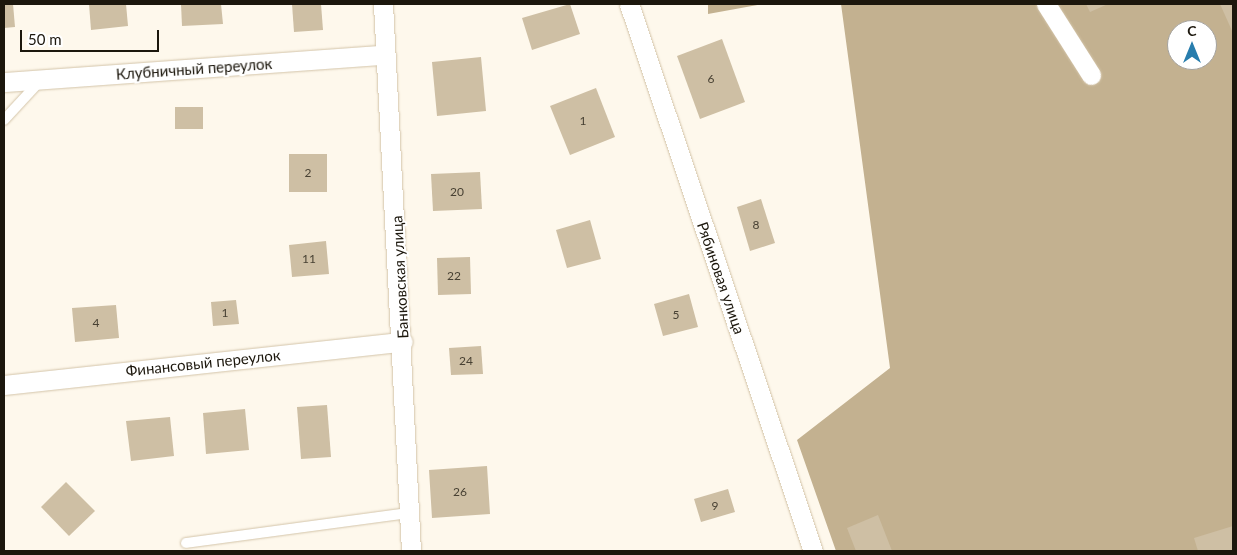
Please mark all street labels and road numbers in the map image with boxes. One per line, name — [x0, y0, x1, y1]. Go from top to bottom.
street label: Клубничный переулок — [115, 55, 273, 83]
street label: Банковская улица — [388, 215, 412, 339]
street label: Рябиновая улица — [693, 220, 749, 336]
street label: Финансовый переулок — [125, 346, 281, 380]

